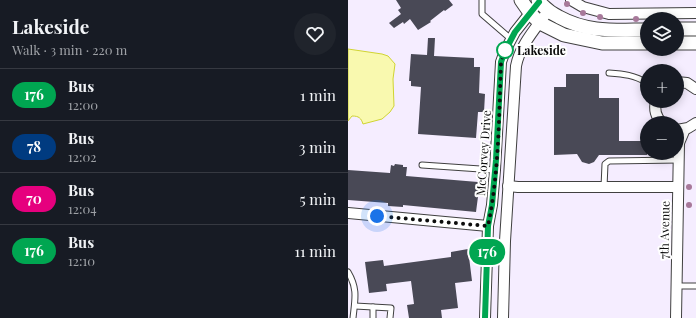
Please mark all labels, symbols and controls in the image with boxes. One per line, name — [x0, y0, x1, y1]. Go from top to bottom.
map controls — [640, 12, 684, 160]
button: layers — [640, 12, 684, 56]
text: Lakeside — [12, 13, 89, 39]
button: heart — [294, 13, 336, 55]
text: Walk · 3 min · 220 m — [12, 41, 127, 58]
marker: Lakeside — [496, 41, 514, 59]
place label: Lakeside — [517, 42, 566, 58]
button: + — [640, 64, 684, 108]
text: Bus — [68, 76, 94, 96]
text: 176 — [24, 85, 44, 104]
text: 1 min — [300, 85, 336, 105]
text: 12:00 — [68, 96, 98, 113]
street label: McCorvey Drive — [472, 110, 494, 196]
button: − — [640, 116, 684, 160]
text: Bus — [68, 128, 94, 148]
text: 78 — [27, 137, 41, 156]
text: 3 min — [299, 137, 336, 157]
text: 12:02 — [68, 148, 97, 165]
text: Bus — [68, 180, 94, 200]
text: 70 — [26, 189, 42, 208]
text: 5 min — [300, 189, 336, 209]
text: 12:04 — [68, 200, 97, 217]
street label: 7th Avenue — [655, 201, 673, 259]
your location — [367, 206, 387, 226]
text: Bus — [68, 232, 94, 252]
line badge: 176 — [464, 239, 510, 265]
text: 176 — [24, 241, 44, 260]
text: 11 min — [294, 241, 336, 261]
text: 176 — [477, 242, 497, 261]
text: 12:10 — [68, 252, 95, 269]

